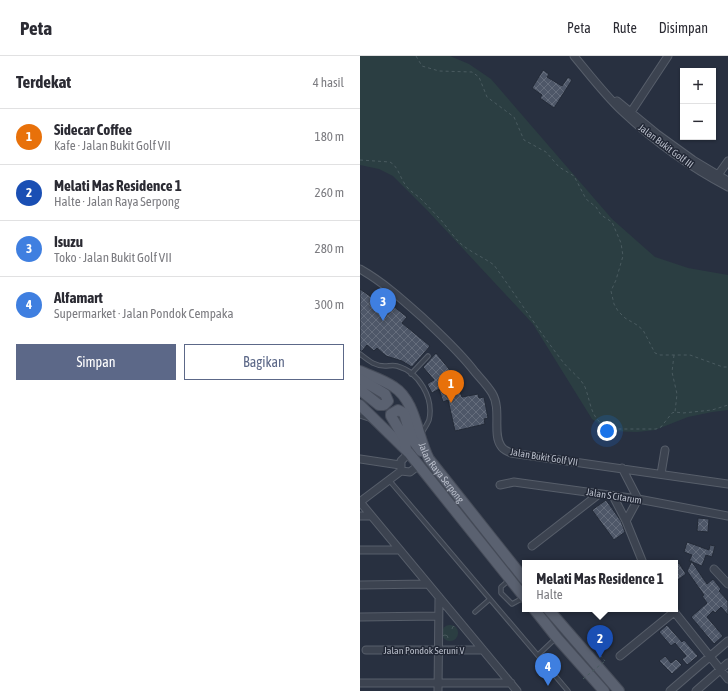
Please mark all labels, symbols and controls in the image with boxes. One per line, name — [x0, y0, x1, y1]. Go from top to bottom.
text: Peta — [20, 17, 52, 39]
text: Peta — [567, 20, 591, 36]
text: Rute — [613, 20, 637, 36]
text: Disimpan — [659, 20, 708, 36]
map controls — [680, 68, 716, 140]
button: + — [680, 68, 716, 104]
text: Terdekat — [16, 72, 71, 92]
text: 4 hasil — [313, 75, 344, 90]
button: − — [680, 104, 716, 140]
text: Sidecar Coffee — [54, 121, 132, 138]
street label: Jalan Bukit Golf III — [636, 122, 696, 170]
text: 1 — [26, 129, 32, 144]
text: 180 m — [315, 129, 344, 144]
text: Kafe · Jalan Bukit Golf VII — [54, 138, 171, 153]
text: Melati Mas Residence 1 — [54, 177, 182, 194]
text: 2 — [26, 185, 32, 200]
text: 260 m — [315, 185, 344, 200]
text: Halte · Jalan Raya Serpong — [54, 194, 180, 209]
text: Isuzu — [54, 233, 83, 250]
text: 3 — [26, 241, 32, 256]
text: 280 m — [315, 241, 344, 256]
text: Toko · Jalan Bukit Golf VII — [54, 250, 172, 265]
pin: 3 — [370, 288, 396, 321]
text: Alfamart — [54, 289, 103, 306]
text: 4 — [26, 297, 32, 312]
text: 300 m — [315, 297, 344, 312]
text: Supermarket · Jalan Pondok Cempaka — [54, 306, 234, 321]
button: Simpan — [16, 344, 176, 380]
button: Bagikan — [184, 344, 344, 380]
pin: 1 — [438, 370, 464, 403]
your location — [597, 421, 617, 441]
street label: Jalan Raya Serpong — [417, 441, 467, 505]
street label: Jalan Bukit Golf VII — [509, 446, 579, 468]
street label: Jalan S Citarum — [585, 486, 643, 506]
popup — [522, 560, 678, 612]
text: Melati Mas Residence 1 — [536, 570, 664, 587]
text: Halte — [536, 587, 563, 602]
pin: 2 — [587, 625, 613, 658]
street label: Jalan Pondok Seruni V — [384, 645, 465, 656]
pin: 4 — [535, 653, 561, 686]

